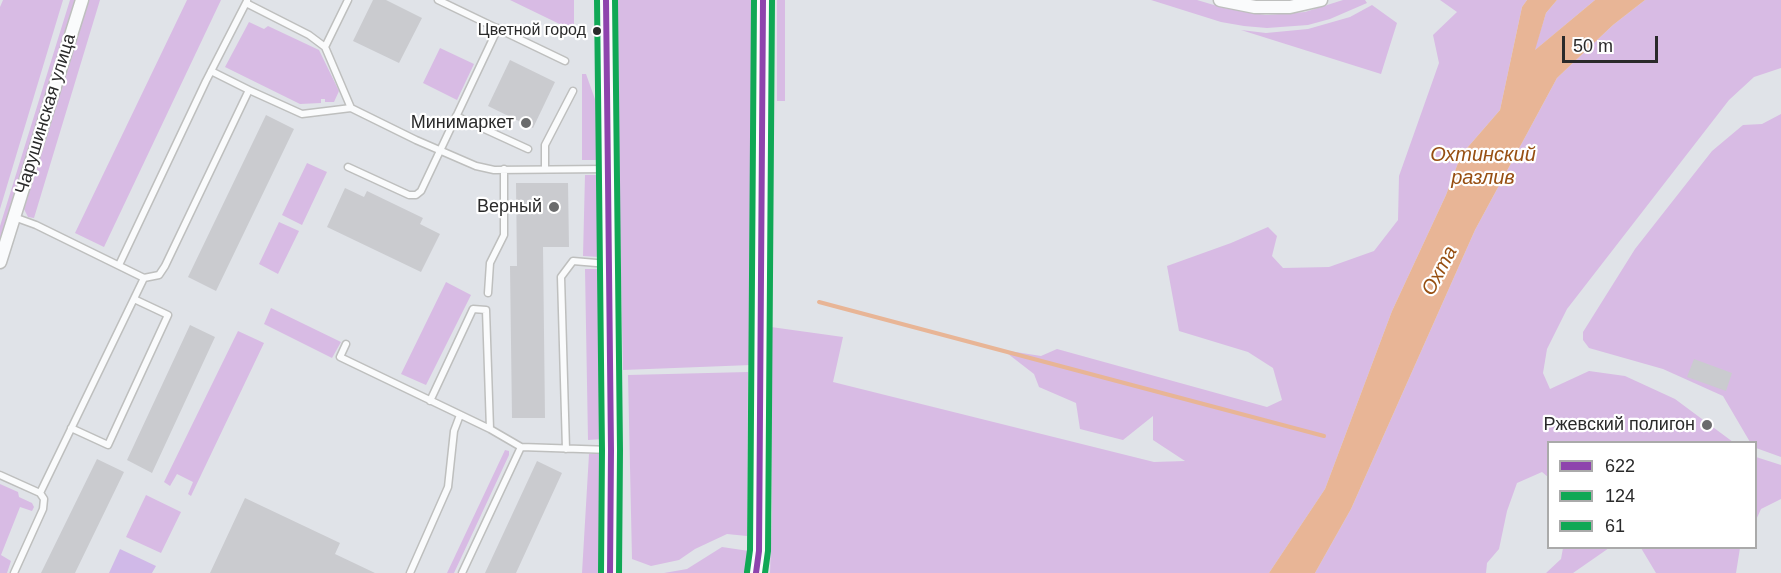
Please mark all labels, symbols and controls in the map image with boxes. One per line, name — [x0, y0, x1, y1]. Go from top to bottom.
place label: Цветной город — [478, 21, 586, 41]
scale bar — [1565, 24, 1661, 62]
marker: Цветной город — [591, 25, 603, 37]
street label: Чарушинская улица — [11, 31, 81, 197]
text: 50 m — [1573, 36, 1613, 56]
place label: Минимаркет — [411, 112, 514, 134]
marker: Минимаркет — [519, 116, 533, 130]
water label: Охтинский разлив — [1430, 143, 1536, 190]
place label: Верный — [477, 196, 542, 218]
marker: Верный — [547, 200, 561, 214]
water label: Охта — [1417, 242, 1463, 300]
place label: Ржевский полигон — [1544, 414, 1695, 436]
marker: Ржевский полигон — [1700, 418, 1714, 432]
legend — [1547, 441, 1757, 549]
text: 622 — [1605, 456, 1635, 476]
text: 124 — [1605, 486, 1635, 506]
text: 61 — [1605, 516, 1625, 536]

